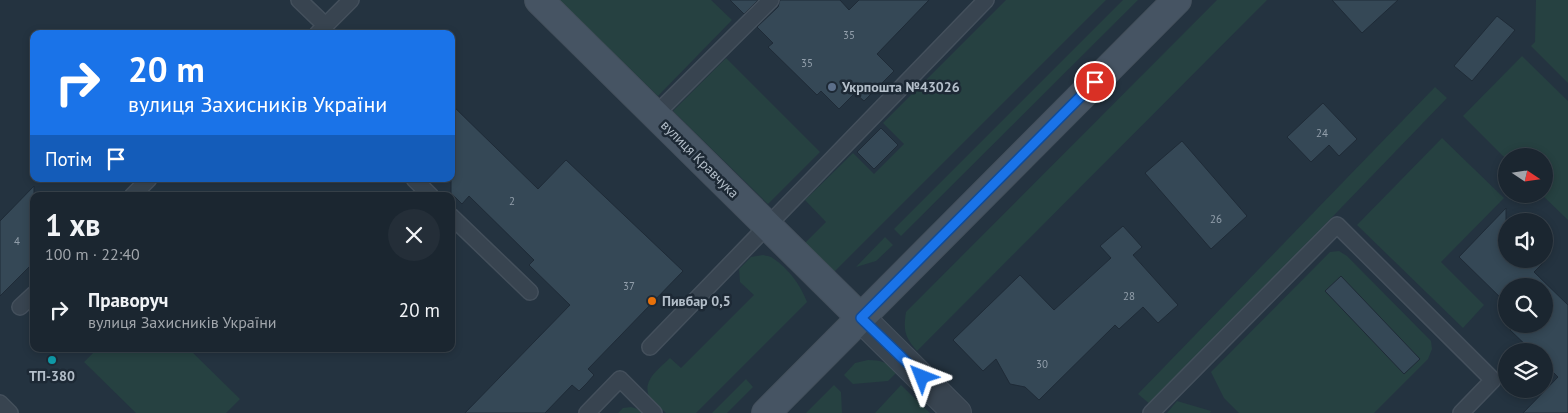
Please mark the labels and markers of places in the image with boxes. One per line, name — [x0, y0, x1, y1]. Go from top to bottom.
pin — [1074, 61, 1116, 103]
place label: Укрпошта №43026 — [841, 78, 960, 96]
marker: Укрпошта №43026 — [826, 81, 838, 93]
place label: Пивбар 0,5 — [662, 292, 731, 310]
marker: Пивбар 0,5 — [646, 295, 658, 307]
marker: ТП-380 — [46, 354, 58, 366]
place label: ТП-380 — [29, 367, 75, 385]

